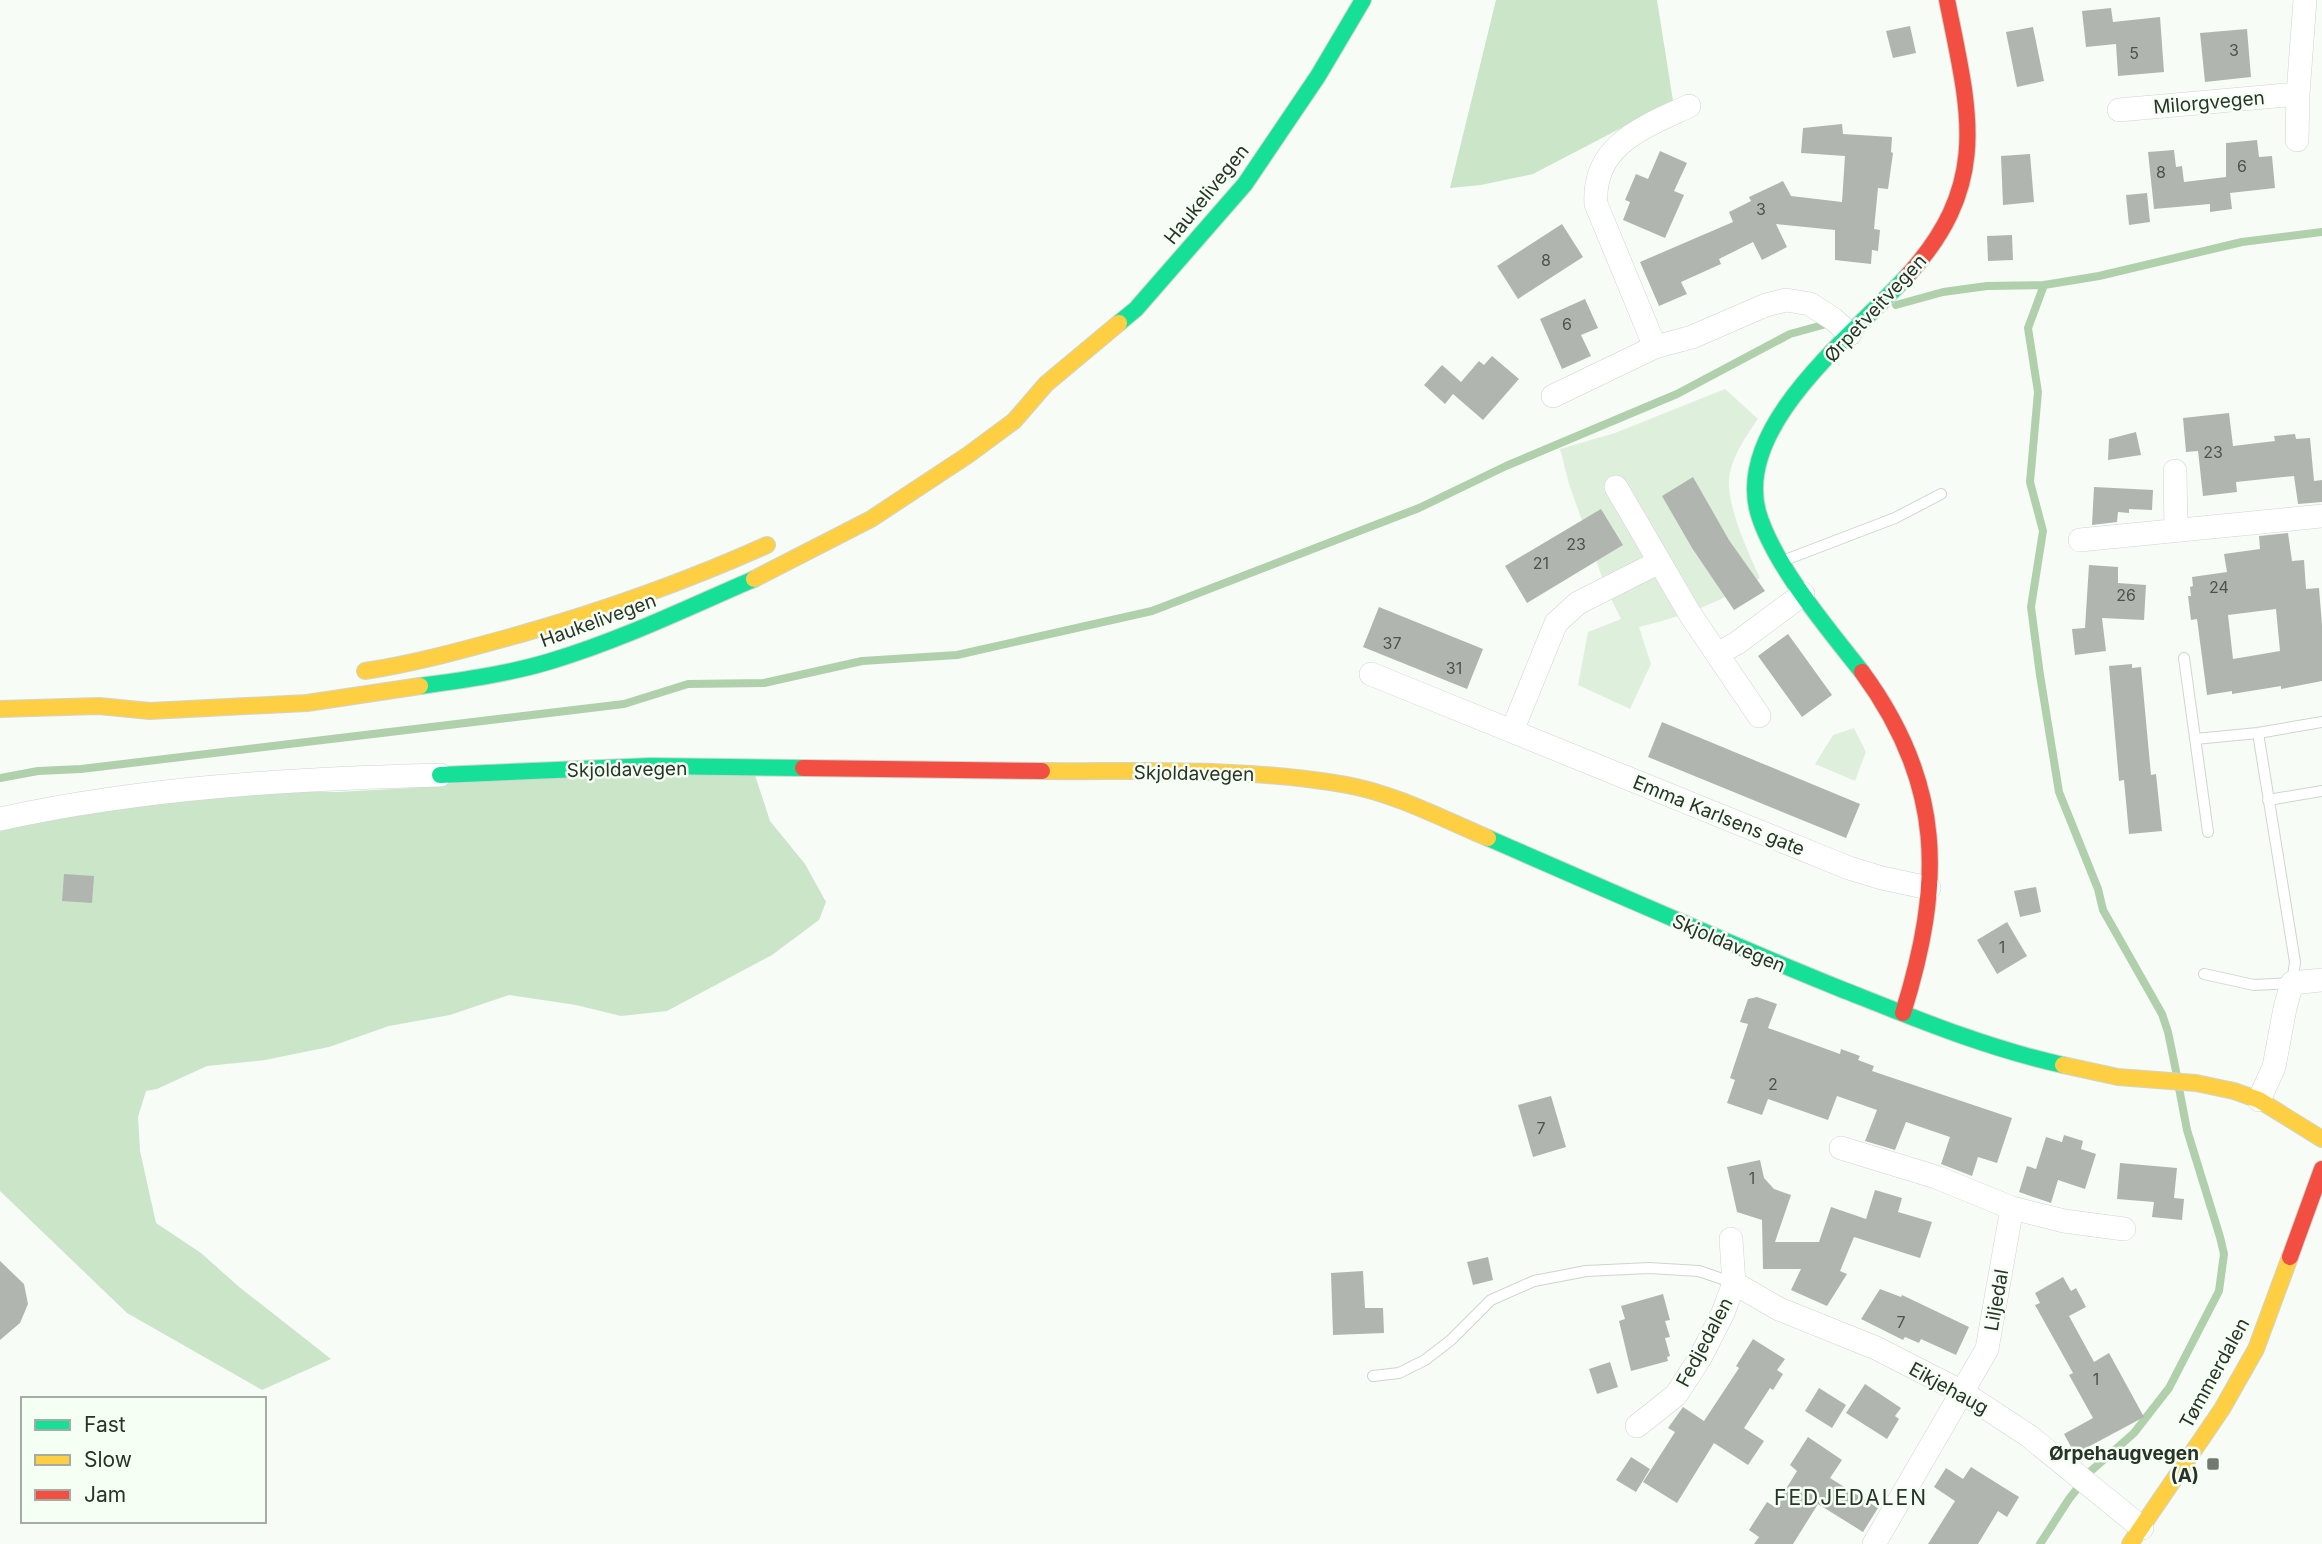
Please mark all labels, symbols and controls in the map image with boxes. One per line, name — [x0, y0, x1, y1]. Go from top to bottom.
house number: 3 — [2229, 40, 2239, 60]
house number: 5 — [2129, 43, 2139, 63]
street label: Milorgvegen — [2152, 86, 2266, 119]
street label: Haukelivegen — [1159, 140, 1254, 249]
house number: 6 — [2237, 156, 2247, 176]
house number: 8 — [2156, 162, 2166, 182]
house number: 3 — [1756, 199, 1766, 219]
house number: 8 — [1541, 250, 1551, 270]
street label: Ørpetveitvegen — [1819, 250, 1931, 367]
house number: 6 — [1562, 314, 1572, 334]
house number: 23 — [2203, 442, 2223, 462]
house number: 23 — [1566, 534, 1586, 554]
house number: 21 — [1533, 553, 1549, 573]
house number: 24 — [2209, 577, 2229, 597]
house number: 26 — [2116, 585, 2136, 605]
street label: Haukelivegen — [537, 589, 659, 652]
house number: 37 — [1383, 633, 1401, 653]
house number: 31 — [1446, 658, 1462, 678]
street label: Skjoldavegen — [567, 757, 687, 782]
street label: Skjoldavegen — [1134, 761, 1254, 786]
street label: Emma Karlsens gate — [1630, 770, 1808, 860]
street label: Skjoldavegen — [1669, 909, 1789, 978]
house number: 1 — [1999, 937, 2005, 957]
house number: 2 — [1768, 1074, 1778, 1094]
house number: 7 — [1536, 1118, 1546, 1138]
house number: 1 — [1749, 1168, 1755, 1188]
street label: Liljedal — [1980, 1267, 2013, 1333]
street label: Fedjedalen — [1671, 1294, 1738, 1391]
house number: 7 — [1896, 1312, 1906, 1332]
street label: Tømmerdalen — [2175, 1314, 2254, 1432]
street label: Eikjehaug — [1905, 1357, 1992, 1420]
house number: 1 — [2093, 1369, 2099, 1389]
legend — [21, 1397, 266, 1523]
text: Fast — [84, 1412, 126, 1437]
place label: Ørpehaugvegen (A) — [2049, 1442, 2199, 1487]
text: Slow — [84, 1447, 132, 1472]
marker: Ørpehaugvegen (A) — [2205, 1456, 2221, 1472]
text: Jam — [84, 1482, 126, 1507]
district label: FEDJEDALEN — [1774, 1485, 1928, 1510]

